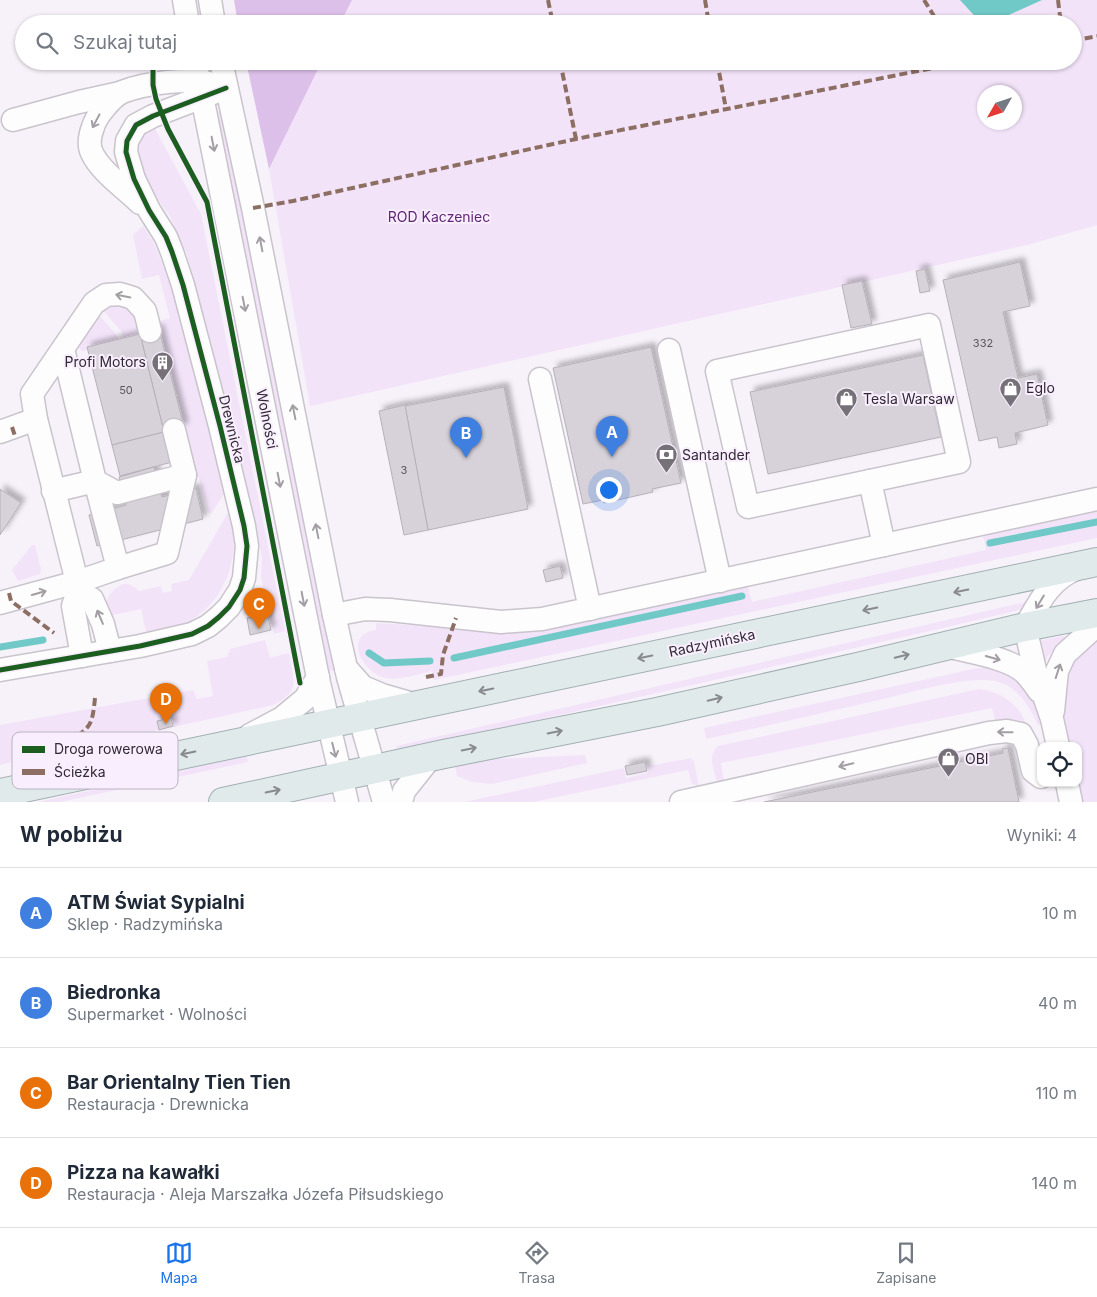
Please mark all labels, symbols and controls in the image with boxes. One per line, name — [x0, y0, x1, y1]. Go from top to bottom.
search box — [15, 15, 1082, 70]
icon: search — [33, 29, 61, 57]
text: Szukaj tutaj — [73, 31, 177, 54]
north arrow — [977, 85, 1022, 130]
one-way arrow — [91, 114, 101, 129]
one-way arrow — [209, 136, 218, 152]
park label: ROD Kaczeniec — [388, 208, 490, 225]
one-way arrow — [255, 237, 265, 253]
one-way arrow — [116, 291, 132, 300]
one-way arrow — [240, 295, 250, 311]
house number: 332 — [973, 336, 993, 350]
building icon: Profi Motors — [150, 350, 174, 381]
place label: Profi Motors — [65, 353, 146, 370]
shop icon: Eglo — [998, 376, 1022, 407]
place label: Eglo — [1026, 379, 1055, 396]
house number: 50 — [119, 383, 133, 397]
shop icon: Tesla Warsaw — [835, 387, 859, 418]
street label: Wolności — [253, 388, 282, 450]
place label: Tesla Warsaw — [863, 390, 955, 407]
street label: Drewnicka — [216, 393, 249, 465]
one-way arrow — [288, 404, 298, 420]
pin: A — [596, 416, 628, 457]
pin: B — [450, 417, 482, 458]
bank icon: Santander — [654, 443, 678, 474]
place label: Santander — [682, 446, 750, 463]
house number: 3 — [401, 463, 408, 477]
one-way arrow — [275, 472, 284, 488]
your location — [596, 477, 622, 503]
one-way arrow — [312, 523, 322, 539]
one-way arrow — [953, 586, 969, 596]
one-way arrow — [30, 587, 46, 597]
pin: C — [243, 588, 275, 629]
one-way arrow — [298, 590, 308, 606]
one-way arrow — [1034, 594, 1044, 608]
one-way arrow — [862, 605, 878, 615]
one-way arrow — [94, 610, 104, 625]
street label: Radzymińska — [667, 625, 757, 660]
one-way arrow — [893, 651, 909, 660]
one-way arrow — [638, 652, 654, 662]
one-way arrow — [985, 654, 1001, 664]
one-way arrow — [1054, 663, 1064, 679]
pin: D — [150, 683, 182, 724]
one-way arrow — [479, 686, 495, 695]
one-way arrow — [706, 694, 722, 703]
one-way arrow — [547, 727, 563, 737]
one-way arrow — [997, 727, 1013, 737]
legend — [12, 732, 178, 789]
text: Droga rowerowa — [54, 740, 163, 757]
one-way arrow — [330, 742, 339, 758]
map controls — [1037, 742, 1082, 787]
button: locate — [1037, 742, 1082, 787]
one-way arrow — [461, 744, 477, 754]
shop icon: OBI — [937, 747, 961, 778]
one-way arrow — [180, 748, 196, 758]
place label: OBI — [965, 750, 989, 767]
one-way arrow — [838, 761, 854, 770]
text: Ścieżka — [54, 763, 106, 780]
one-way arrow — [265, 786, 281, 795]
text: W pobliżu — [20, 822, 123, 847]
text: Wyniki: 4 — [1007, 825, 1077, 845]
text: ATM Świat Sypialni — [67, 891, 245, 914]
text: A — [30, 903, 42, 923]
text: 10 m — [1042, 903, 1077, 923]
text: Sklep · Radzymińska — [67, 914, 223, 934]
text: Biedronka — [67, 981, 161, 1004]
text: B — [31, 993, 41, 1013]
text: 40 m — [1038, 993, 1077, 1013]
text: Supermarket · Wolności — [67, 1004, 247, 1024]
text: Bar Orientalny Tien Tien — [67, 1071, 291, 1094]
text: C — [30, 1083, 42, 1103]
text: 110 m — [1035, 1083, 1077, 1103]
text: Restauracja · Drewnicka — [67, 1094, 249, 1114]
text: Pizza na kawałki — [67, 1161, 220, 1184]
text: D — [30, 1173, 42, 1193]
text: 140 m — [1032, 1173, 1077, 1193]
text: Restauracja · Aleja Marszałka Józefa Piłsudskiego — [67, 1184, 444, 1204]
tab: Mapa — [160, 1239, 198, 1286]
tab: Trasa — [519, 1239, 555, 1286]
tab: Zapisane — [876, 1239, 937, 1286]

